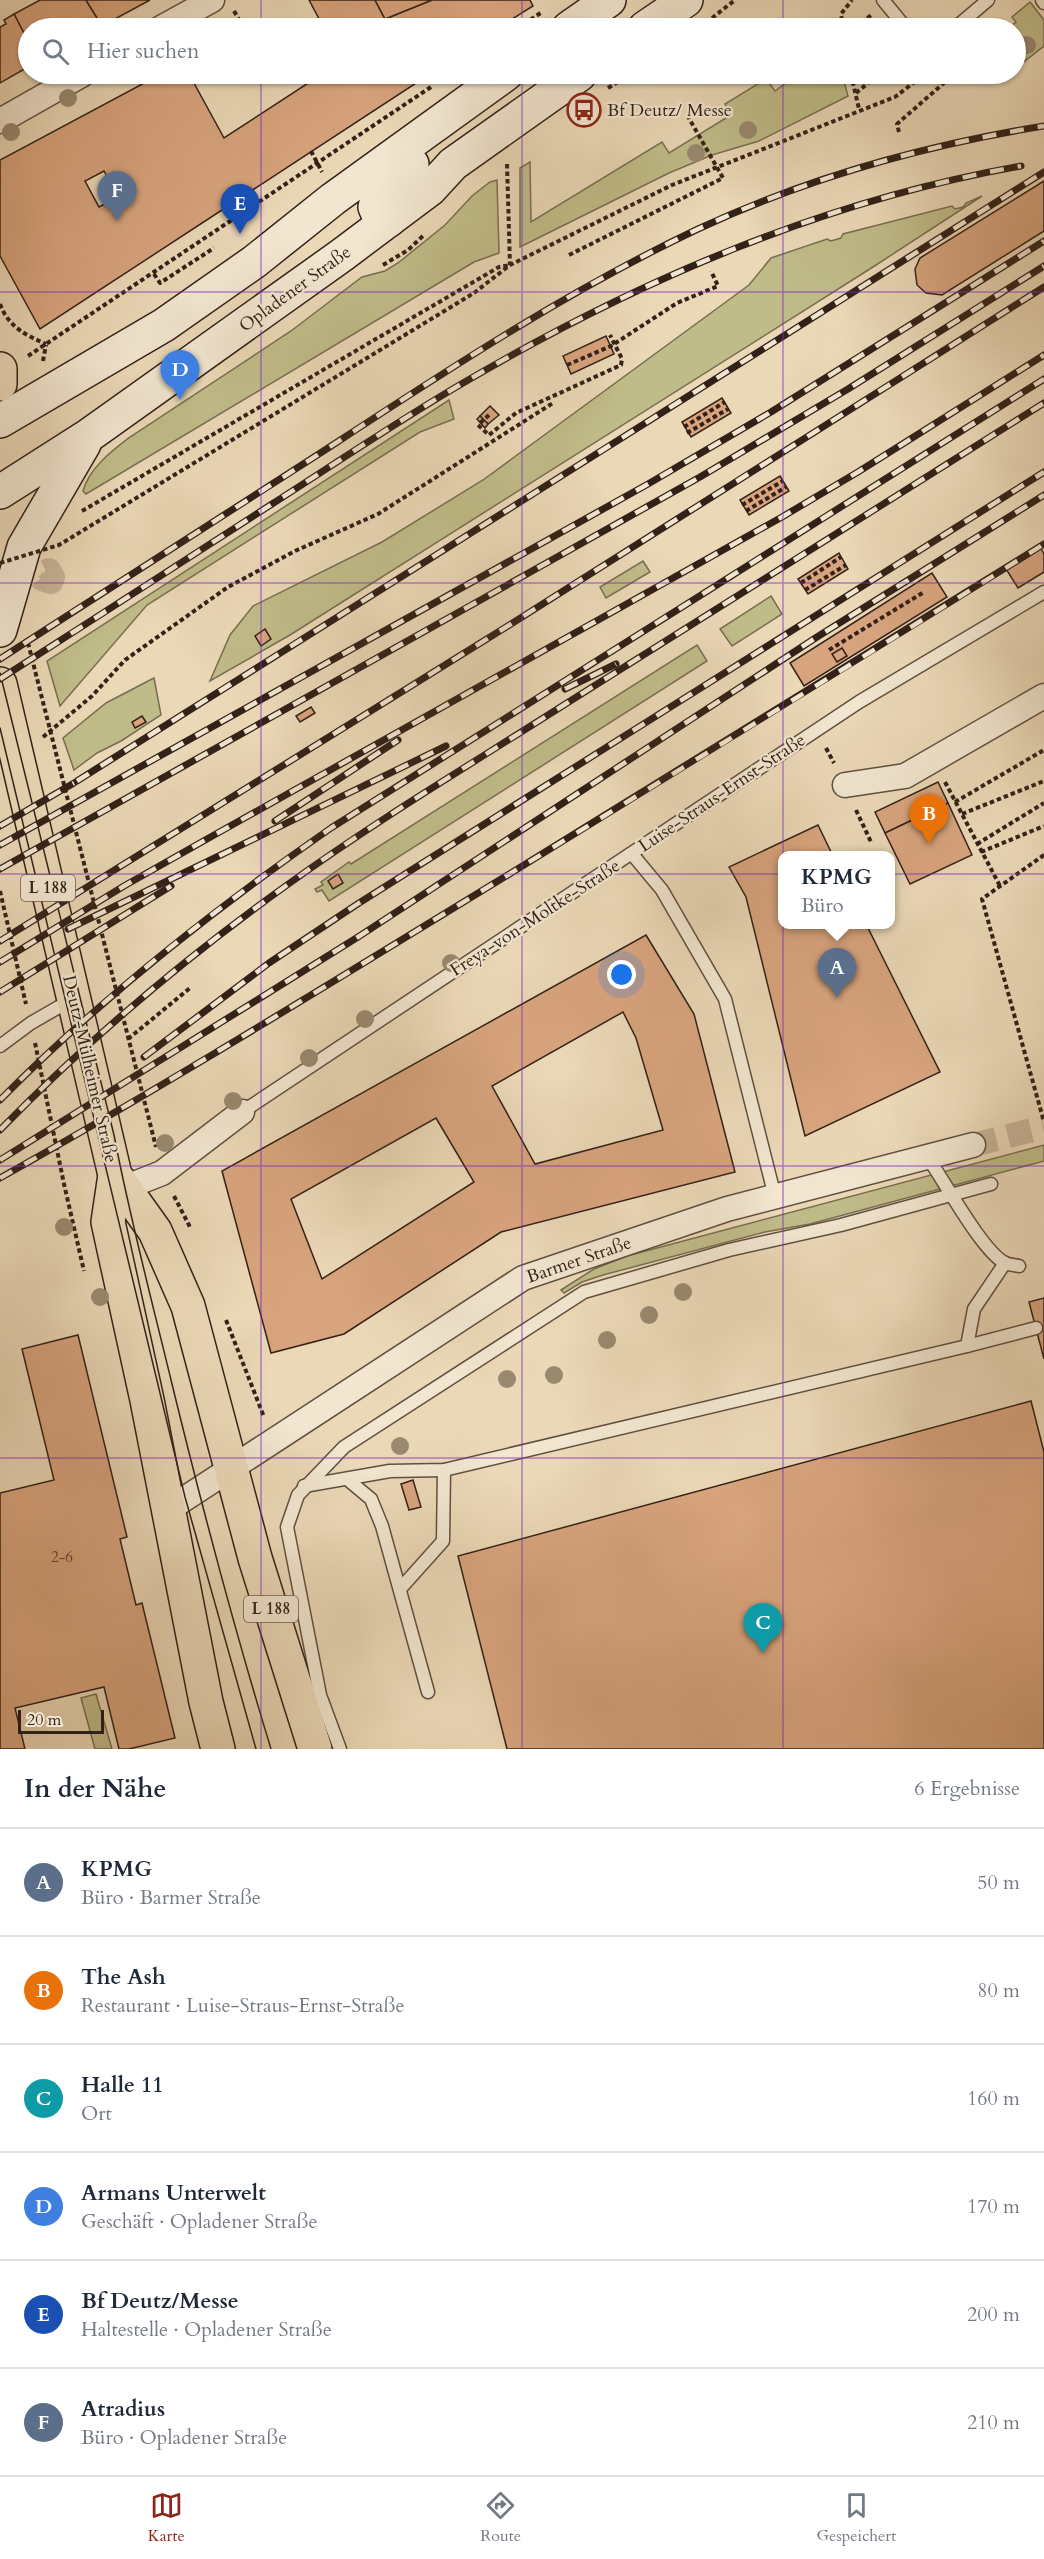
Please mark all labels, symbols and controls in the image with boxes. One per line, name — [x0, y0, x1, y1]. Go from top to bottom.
search box — [18, 18, 1026, 84]
icon: search — [39, 35, 72, 68]
text: Hier suchen — [87, 36, 200, 66]
bus stop icon: Bf Deutz/ Messe — [566, 92, 602, 128]
place label: Bf Deutz/ Messe — [607, 98, 732, 123]
pin: F — [98, 172, 136, 221]
pin: E — [220, 184, 260, 234]
street label: Opladener Straße — [234, 240, 356, 338]
pin: D — [160, 350, 200, 400]
street label: Luise-Straus-Ernst-Straße — [634, 728, 810, 858]
pin: B — [910, 794, 948, 844]
popup — [778, 851, 895, 929]
street label: Freya-von-Moltke-Straße — [445, 854, 625, 982]
text: KPMG — [801, 862, 872, 892]
road number: L 188 — [21, 875, 75, 901]
text: Büro — [801, 892, 844, 919]
pin: A — [818, 948, 856, 998]
your location — [607, 960, 636, 989]
street label: Deutz-Mülheimer Straße — [56, 973, 124, 1165]
street label: Barmer Straße — [523, 1230, 635, 1290]
house number: 2-6 — [51, 1547, 73, 1567]
road number: L 188 — [244, 1596, 298, 1622]
pin: C — [744, 1604, 783, 1653]
scale bar — [18, 1707, 104, 1734]
text: 20 m — [27, 1709, 61, 1731]
text: In der Nähe — [24, 1771, 166, 1806]
text: 6 Ergebnisse — [914, 1775, 1020, 1802]
text: KPMG — [81, 1854, 152, 1884]
text: A — [36, 1869, 51, 1896]
text: 50 m — [977, 1869, 1020, 1896]
text: Büro · Barmer Straße — [81, 1884, 261, 1911]
text: The Ash — [81, 1962, 166, 1992]
text: B — [36, 1977, 51, 2004]
text: 80 m — [977, 1977, 1020, 2004]
text: Restaurant · Luise-Straus-Ernst-Straße — [81, 1992, 404, 2019]
text: Halle 11 — [81, 2070, 163, 2100]
text: C — [36, 2085, 51, 2112]
text: 160 m — [967, 2085, 1020, 2112]
text: Ort — [81, 2100, 112, 2127]
text: Armans Unterwelt — [81, 2178, 266, 2208]
text: D — [35, 2193, 52, 2220]
text: 170 m — [967, 2193, 1020, 2220]
text: Geschäft · Opladener Straße — [81, 2208, 318, 2235]
text: Bf Deutz/Messe — [81, 2286, 239, 2316]
text: E — [37, 2301, 50, 2328]
text: 200 m — [967, 2301, 1020, 2328]
text: Haltestelle · Opladener Straße — [81, 2316, 332, 2343]
text: Atradius — [81, 2394, 165, 2424]
text: F — [38, 2409, 49, 2436]
text: 210 m — [967, 2409, 1020, 2436]
text: Büro · Opladener Straße — [81, 2424, 287, 2451]
tab: Karte — [148, 2489, 185, 2547]
tab: Route — [480, 2489, 521, 2547]
tab: Gespeichert — [816, 2489, 896, 2547]

